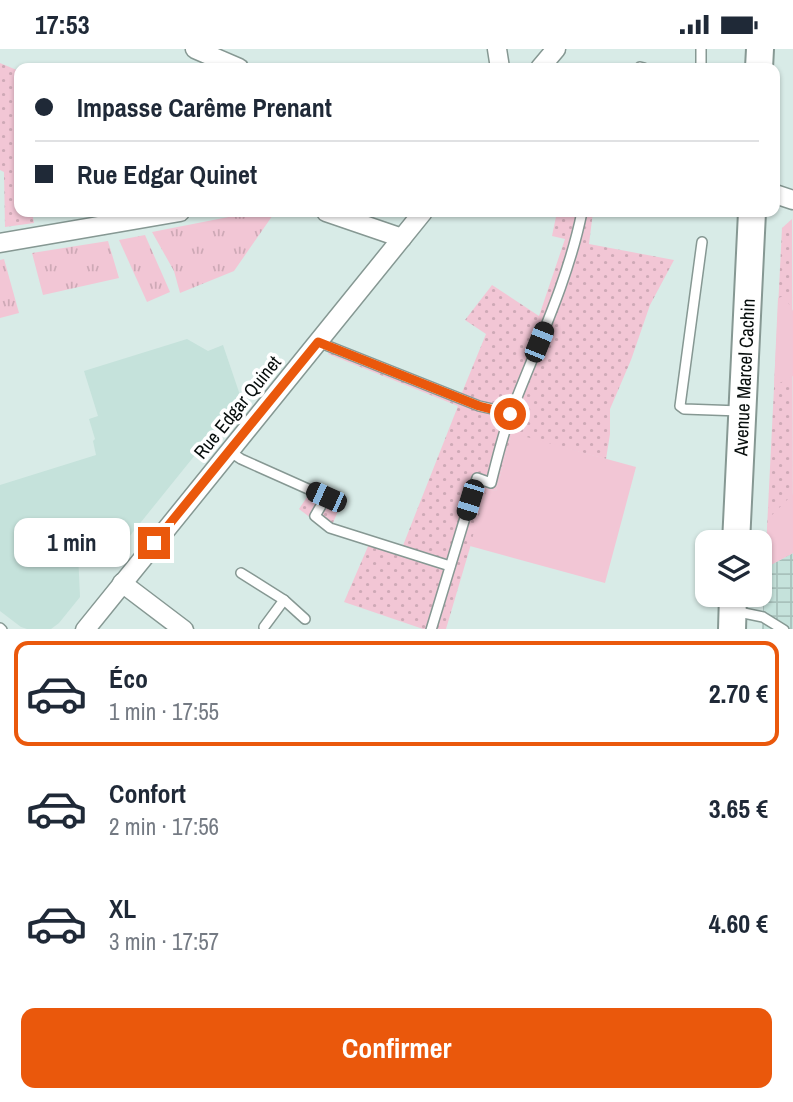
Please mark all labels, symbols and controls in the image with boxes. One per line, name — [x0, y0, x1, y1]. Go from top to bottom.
text: 17:53 — [35, 7, 90, 42]
text: Impasse Carême Prenant — [77, 90, 332, 125]
text: Rue Edgar Quinet — [77, 157, 257, 192]
street label: Avenue Marcel Cachin — [727, 298, 761, 457]
car — [522, 319, 557, 365]
street label: Rue Edgar Quinet — [187, 349, 287, 464]
route start — [494, 398, 526, 430]
car — [454, 477, 487, 523]
car — [303, 479, 350, 515]
callout: 1 min — [14, 519, 130, 567]
text: 1 min — [47, 527, 97, 558]
route end — [138, 527, 170, 559]
map controls — [695, 530, 772, 607]
button: layers — [695, 530, 772, 607]
text: Éco — [109, 661, 148, 696]
icon: car — [25, 662, 88, 725]
text: 2.70 € — [709, 676, 768, 711]
text: 1 min · 17:55 — [109, 696, 219, 727]
text: Confort — [109, 776, 186, 811]
icon: car — [25, 777, 88, 840]
text: 3.65 € — [709, 791, 768, 826]
text: 2 min · 17:56 — [109, 811, 219, 842]
text: XL — [109, 891, 136, 926]
icon: car — [25, 892, 88, 955]
text: 4.60 € — [709, 906, 768, 941]
text: 3 min · 17:57 — [109, 926, 219, 957]
button: Confirmer — [21, 1008, 772, 1088]

